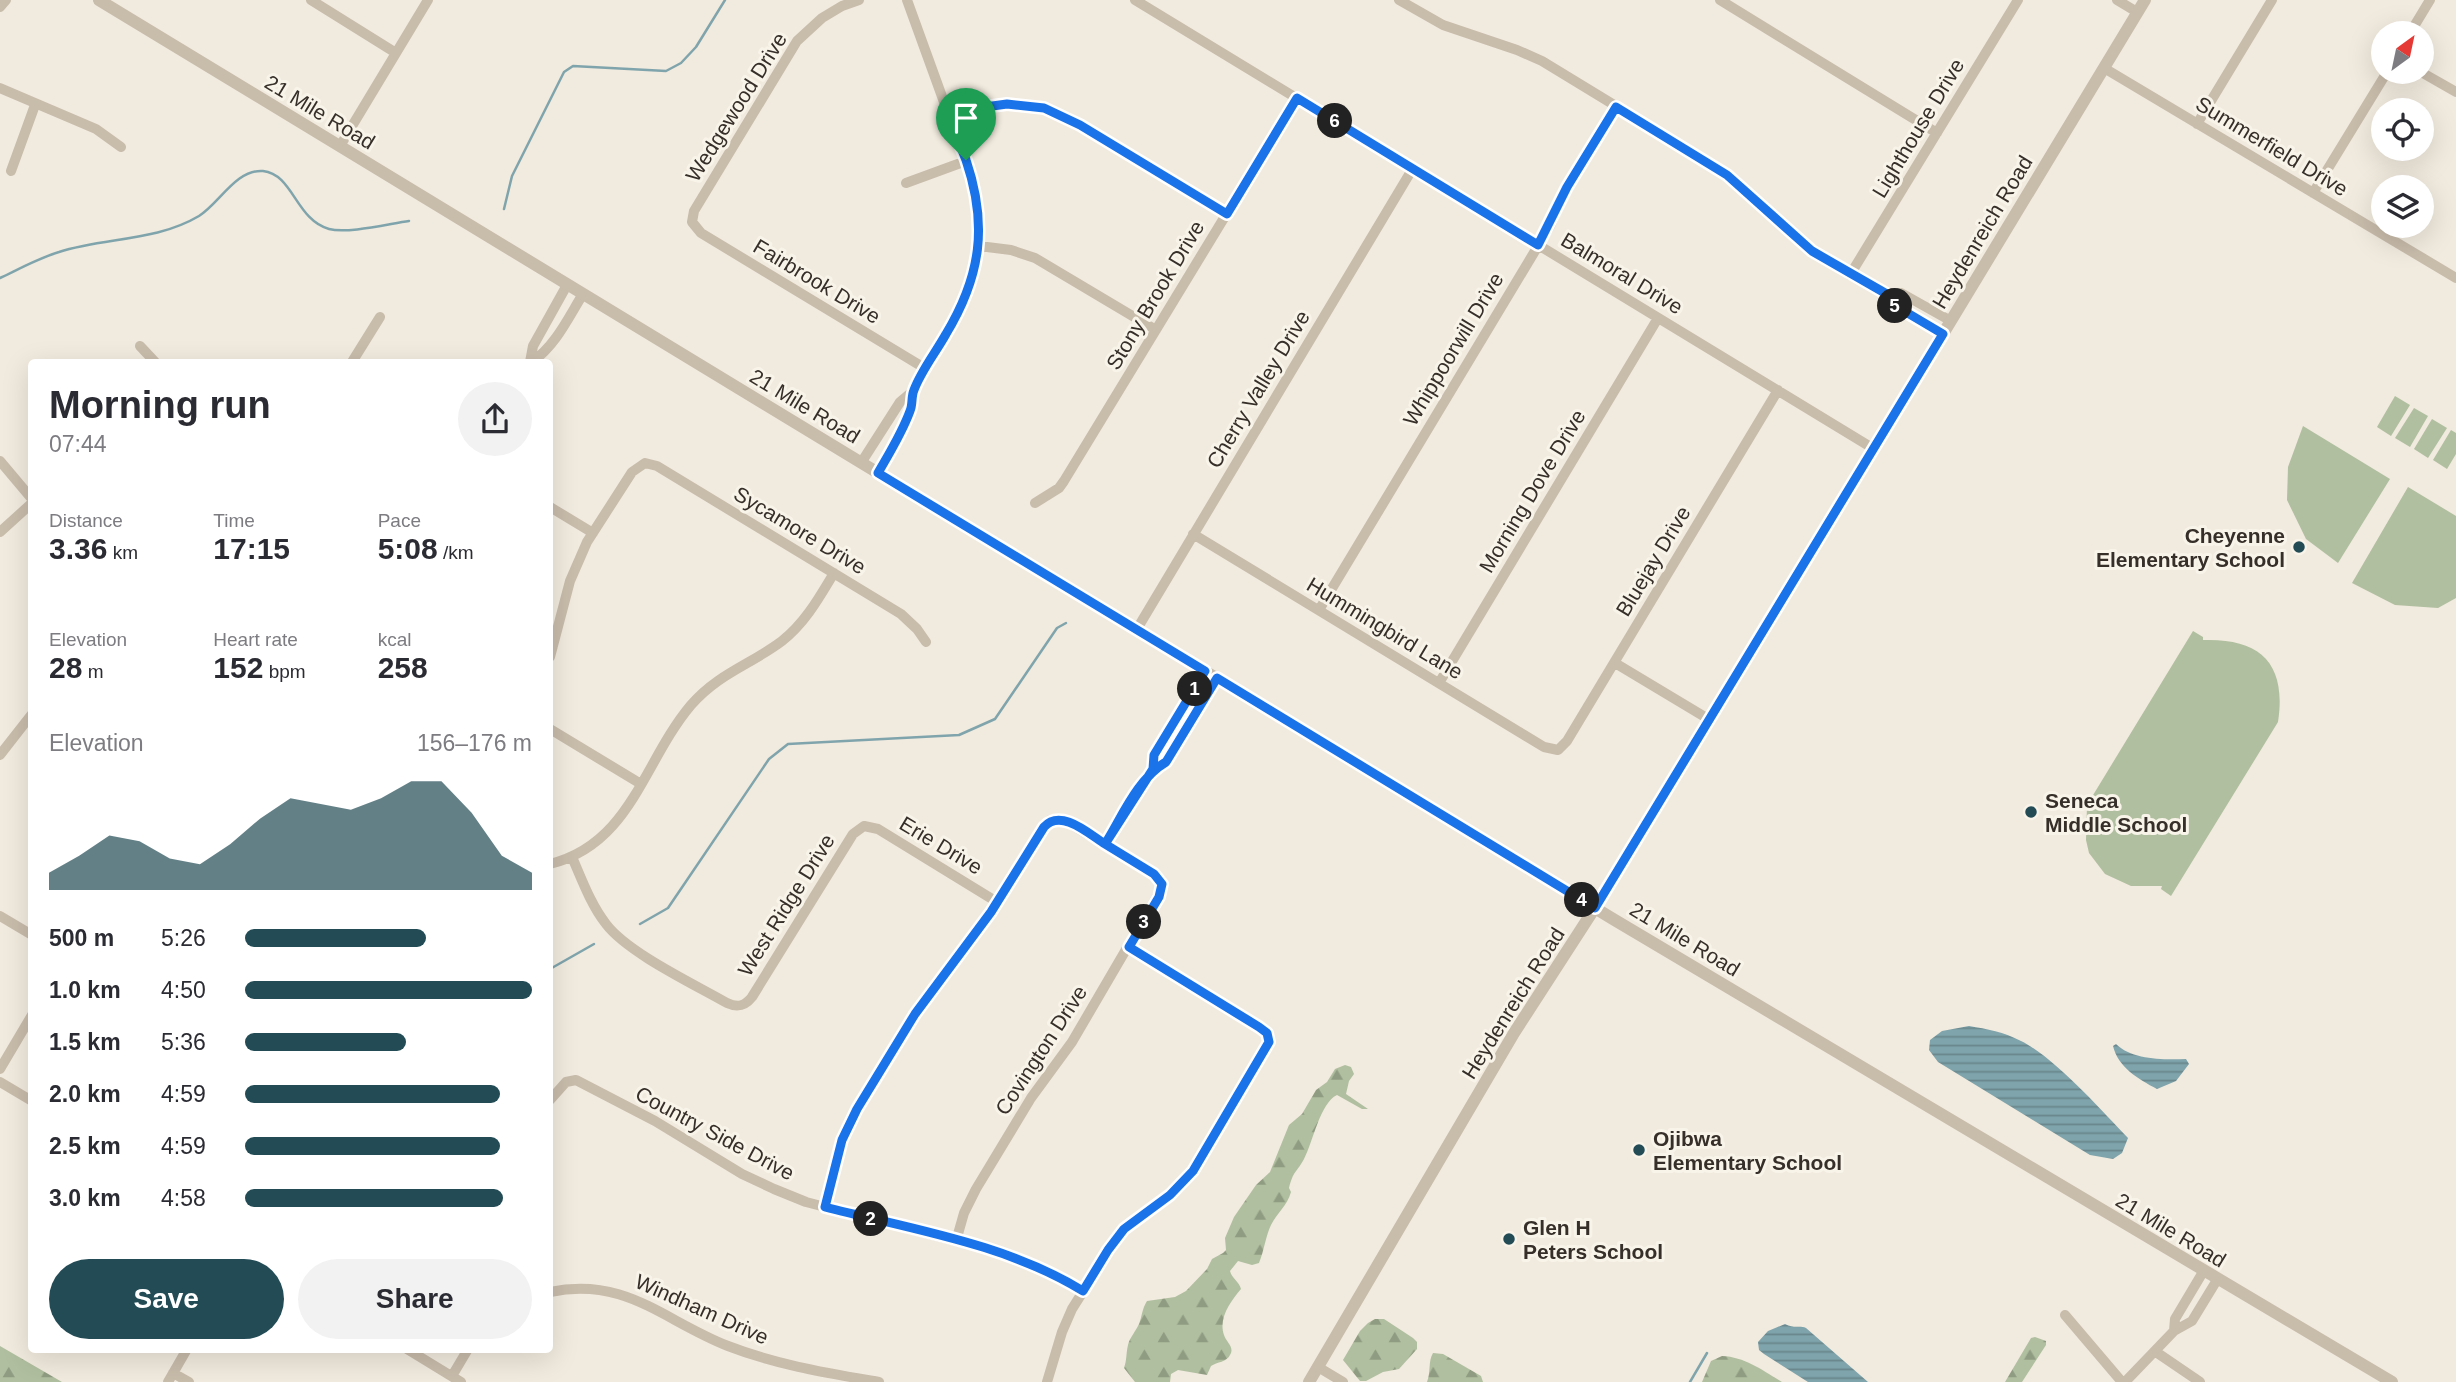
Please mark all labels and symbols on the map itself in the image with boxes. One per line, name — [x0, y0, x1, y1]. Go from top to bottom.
north arrow — [2371, 21, 2434, 84]
street label: Wedgewood Drive — [681, 28, 791, 186]
street label: Lighthouse Drive — [1868, 55, 1968, 201]
street label: 21 Mile Road — [261, 70, 379, 154]
pin — [936, 88, 996, 160]
street label: Summerfield Drive — [2192, 92, 2352, 200]
pin: 6 — [1318, 104, 1352, 138]
street label: Heydenreich Road — [1927, 152, 2037, 312]
street label: Stony Brook Drive — [1102, 217, 1208, 373]
street label: Balmoral Drive — [1557, 228, 1687, 318]
street label: Fairbrook Drive — [750, 234, 884, 328]
street label: Whippoorwill Drive — [1398, 269, 1508, 429]
pin: 5 — [1878, 288, 1912, 324]
street label: Cherry Valley Drive — [1202, 306, 1314, 472]
street label: 21 Mile Road — [746, 364, 864, 448]
street label: Morning Dove Drive — [1474, 406, 1590, 576]
street label: Sycamore Drive — [730, 482, 870, 578]
street label: Bluejay Drive — [1611, 502, 1695, 620]
place label: Cheyenne Elementary School — [2096, 524, 2285, 571]
marker: Cheyenne Elementary School — [2291, 539, 2307, 555]
street label: Hummingbird Lane — [1303, 572, 1467, 684]
pin: 1 — [1178, 672, 1212, 706]
place label: Seneca Middle School — [2045, 789, 2187, 836]
marker: Seneca Middle School — [2023, 804, 2039, 820]
street label: Erie Drive — [896, 811, 986, 879]
street label: West Ridge Drive — [733, 830, 839, 980]
pin: 4 — [1564, 883, 1600, 918]
street label: 21 Mile Road — [1626, 897, 1744, 981]
pin: 3 — [1126, 904, 1162, 940]
street label: Heydenreich Road — [1457, 923, 1569, 1083]
street label: Covington Drive — [991, 981, 1091, 1119]
street label: Country Side Drive — [632, 1081, 798, 1185]
place label: Ojibwa Elementary School — [1653, 1127, 1842, 1174]
marker: Ojibwa Elementary School — [1631, 1142, 1647, 1158]
street label: 21 Mile Road — [2112, 1188, 2230, 1272]
pin: 2 — [854, 1202, 888, 1236]
place label: Glen H Peters School — [1523, 1216, 1663, 1263]
marker: Glen H Peters School — [1501, 1231, 1517, 1247]
street label: Windham Drive — [632, 1269, 772, 1349]

